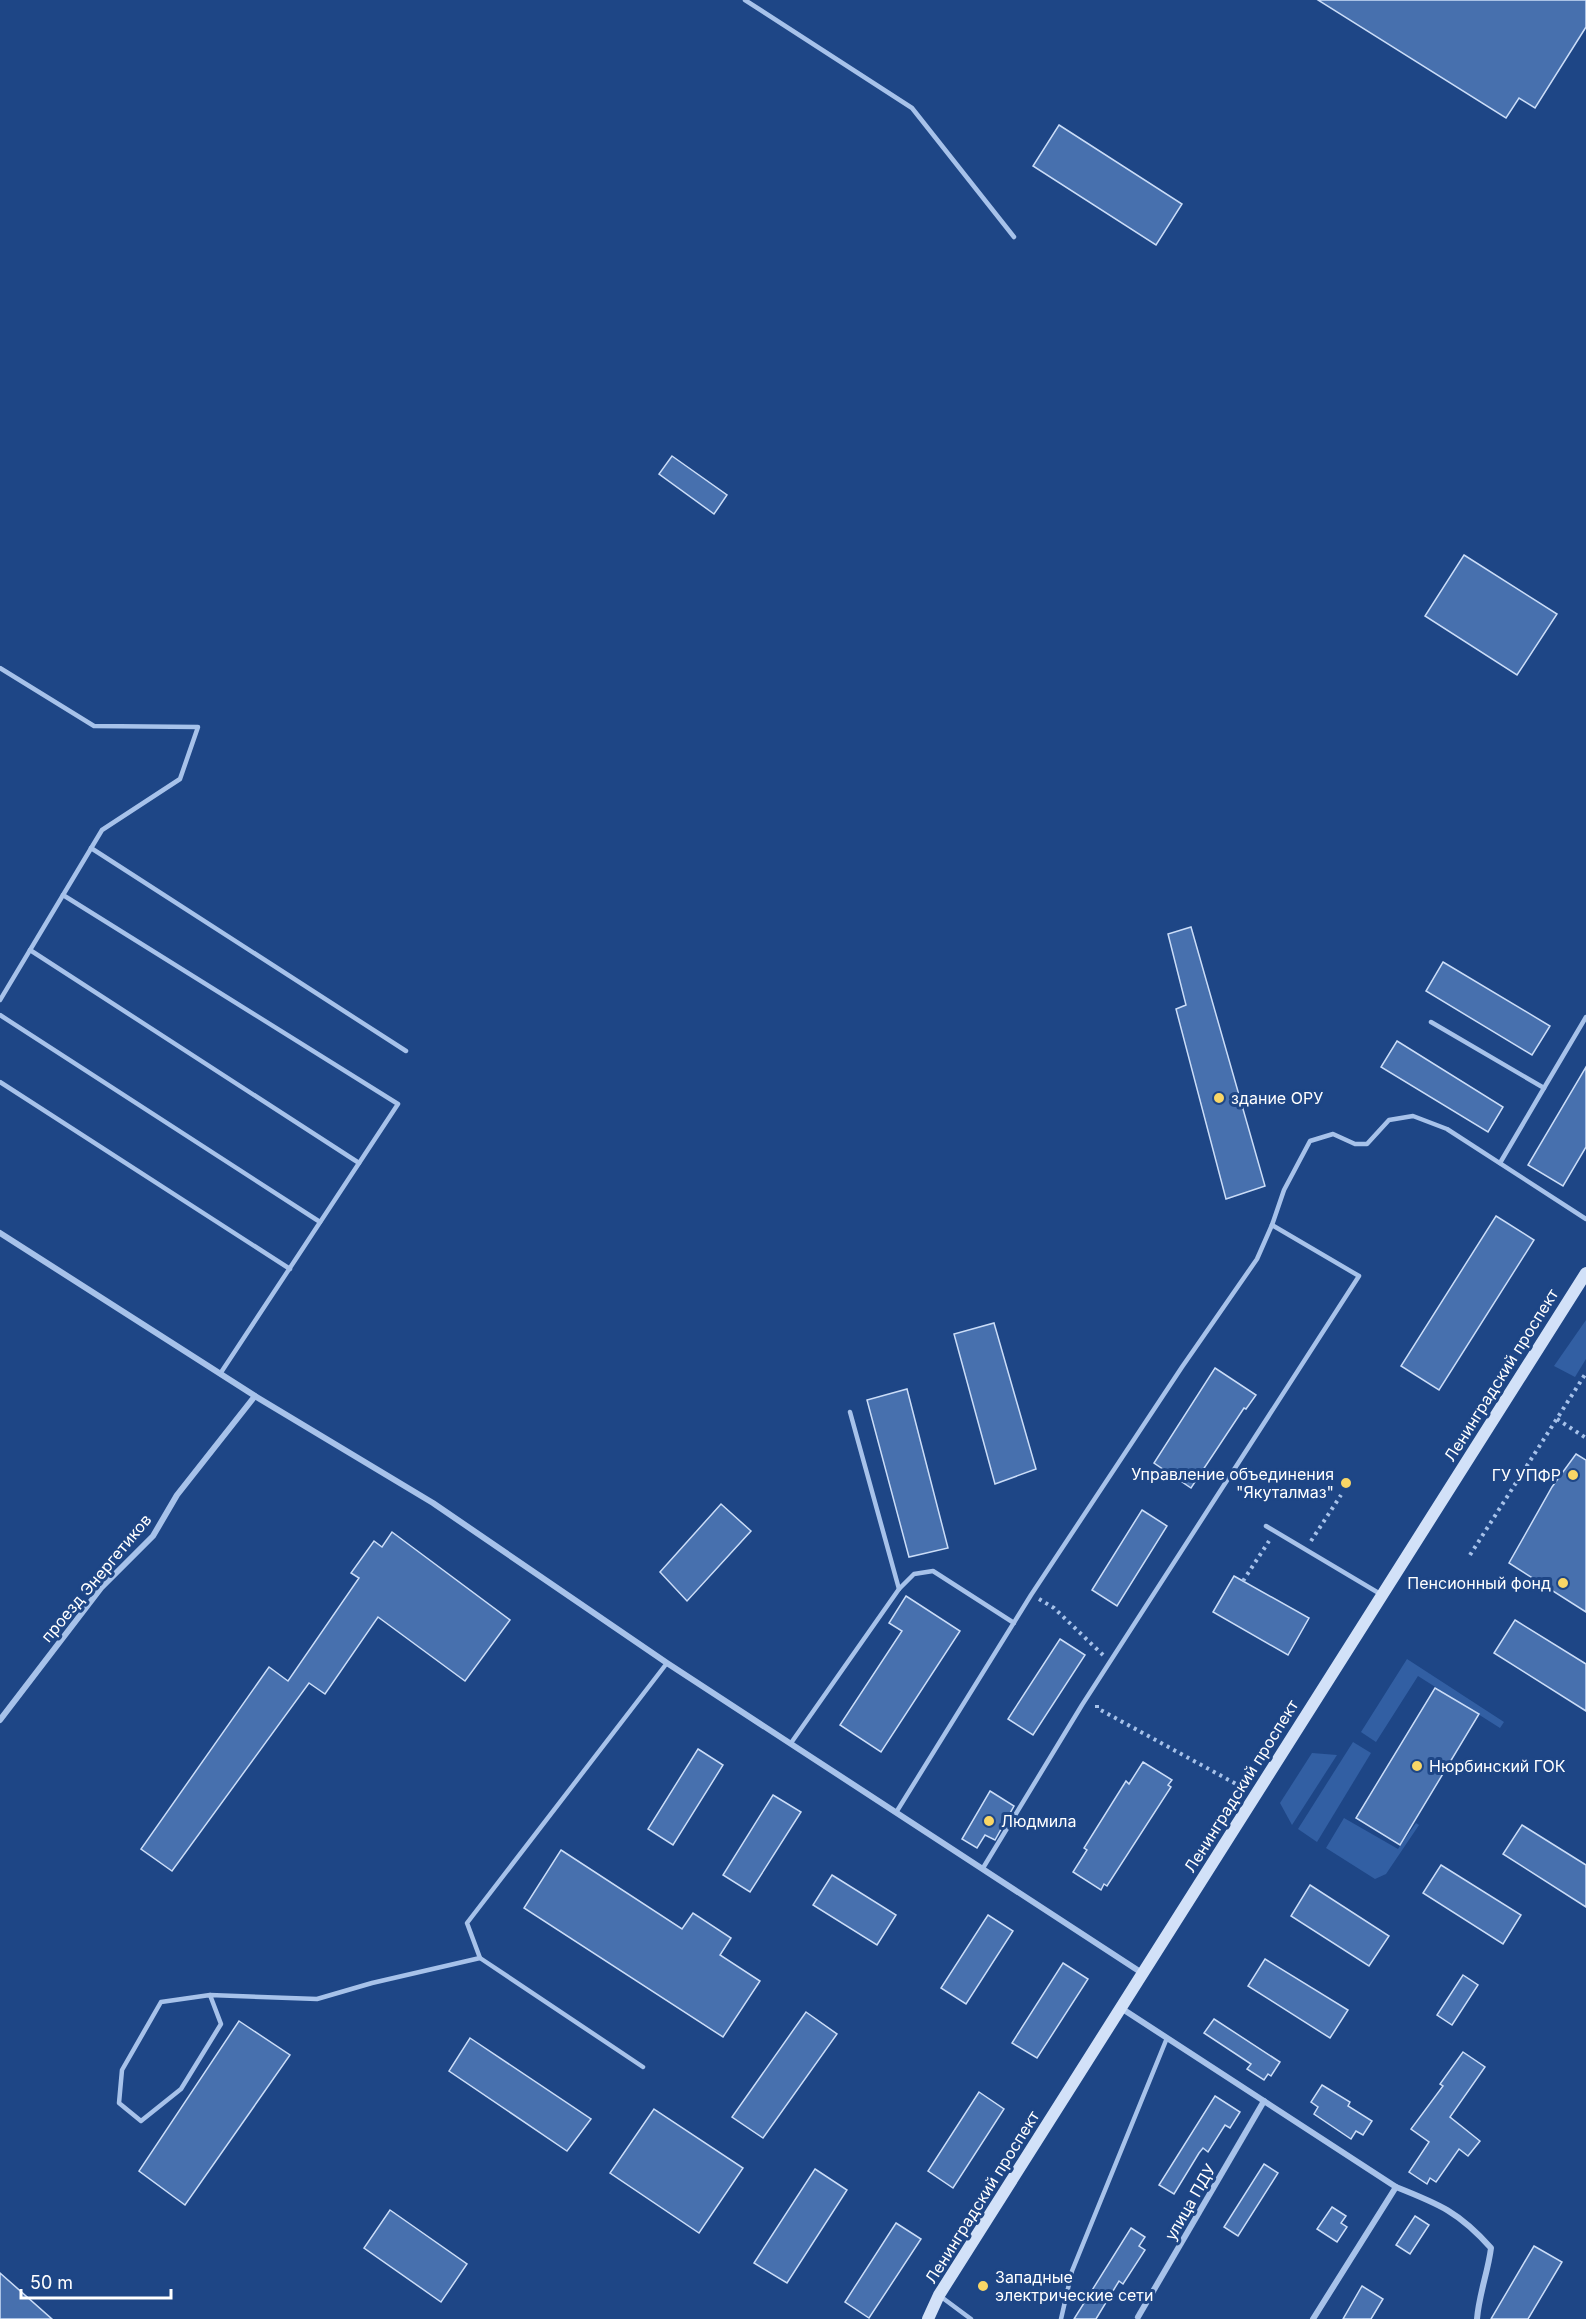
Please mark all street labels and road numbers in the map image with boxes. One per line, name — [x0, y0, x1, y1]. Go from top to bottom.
street label: Ленинградский проспект — [1440, 1284, 1563, 1465]
street label: проезд Энергетиков — [37, 1510, 155, 1646]
street label: Ленинградский проспект — [1180, 1695, 1303, 1876]
street label: Ленинградский проспект — [921, 2106, 1044, 2287]
street label: улица ПДУ — [1160, 2160, 1220, 2244]

